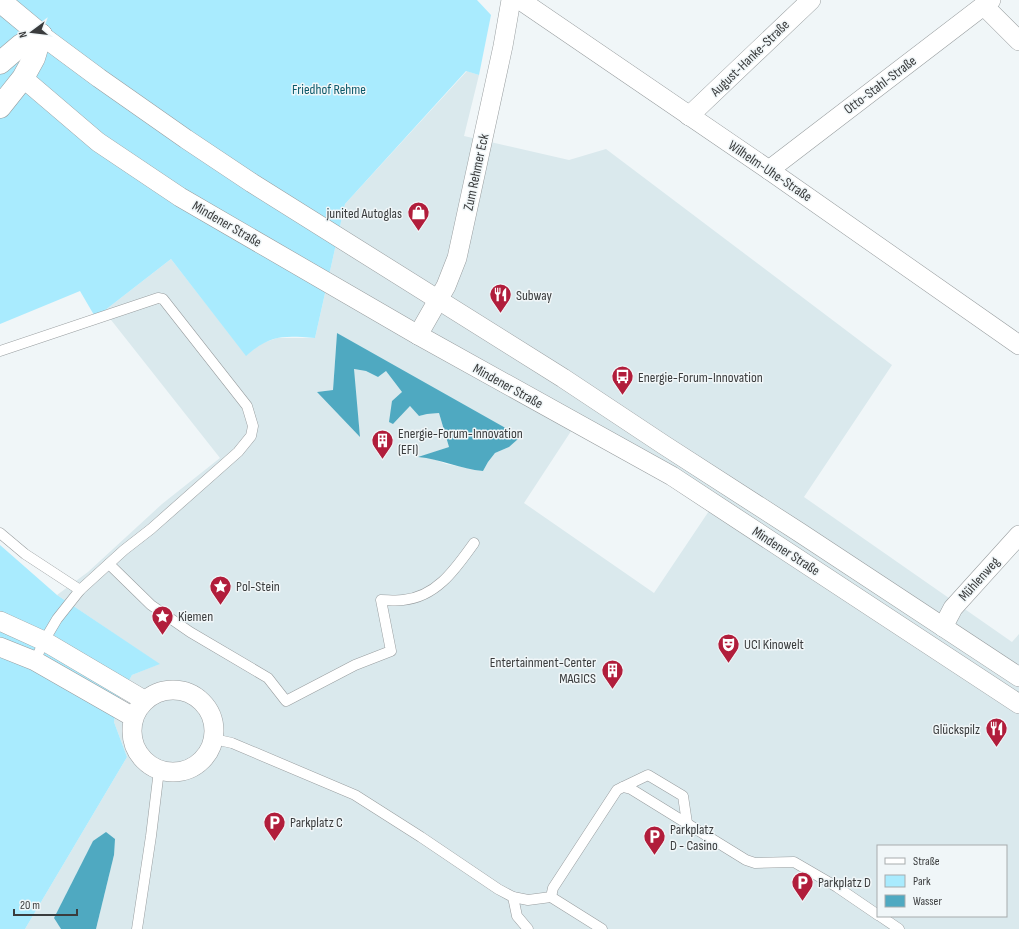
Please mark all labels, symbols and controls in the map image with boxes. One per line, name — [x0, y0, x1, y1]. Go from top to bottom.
north arrow — [12, 12, 52, 52]
street label: August-Hanke-Straße — [706, 16, 793, 101]
text: N — [16, 30, 30, 39]
street label: Otto-Stahl-Straße — [840, 52, 920, 118]
park label: Friedhof Rehme — [292, 81, 366, 98]
street label: Zum Rehmer Eck — [460, 131, 493, 212]
street label: Wilhelm-Uhe-Straße — [725, 137, 815, 205]
street label: Mindener Straße — [189, 197, 265, 251]
shop icon: junited Autoglas — [405, 200, 431, 233]
place label: junited Autoglas — [326, 205, 402, 222]
restaurant icon: Subway — [488, 282, 514, 315]
place label: Subway — [516, 287, 553, 304]
street label: Mindener Straße — [470, 360, 546, 412]
bus stop icon: Energie-Forum-Innovation — [609, 364, 635, 397]
place label: Energie-Forum-Innovation — [638, 369, 763, 386]
place label: Energie-Forum-Innovation (EFI) — [398, 425, 523, 458]
building icon: Energie-Forum-Innovation (EFI) — [370, 428, 396, 461]
street label: Mindener Straße — [749, 523, 823, 579]
street label: Mühlenweg — [955, 553, 1003, 605]
place icon: Pol-Stein — [208, 573, 234, 606]
place label: Pol-Stein — [236, 578, 280, 595]
place icon: Kiemen — [150, 603, 176, 636]
place label: Kiemen — [178, 608, 213, 625]
theatre icon: UCI Kinowelt — [716, 631, 742, 664]
place label: UCI Kinowelt — [744, 636, 804, 653]
place label: Entertainment-Center MAGICS — [490, 654, 596, 687]
building icon: Entertainment-Center MAGICS — [599, 657, 625, 690]
restaurant icon: Glückspilz — [983, 716, 1009, 749]
place label: Glückspilz — [933, 721, 980, 738]
parking icon: Parkplatz C — [262, 809, 288, 842]
place label: Parkplatz C — [290, 814, 343, 831]
place label: Parkplatz D - Casino — [670, 821, 718, 854]
parking icon: Parkplatz D - Casino — [641, 824, 667, 857]
legend — [877, 845, 1007, 917]
text: Straße — [913, 854, 940, 869]
parking icon: Parkplatz D — [790, 869, 816, 902]
place label: Parkplatz D — [818, 874, 871, 891]
text: Park — [913, 874, 931, 889]
scale bar — [14, 891, 77, 917]
text: Wasser — [913, 894, 942, 909]
text: 20 m — [20, 898, 40, 913]

